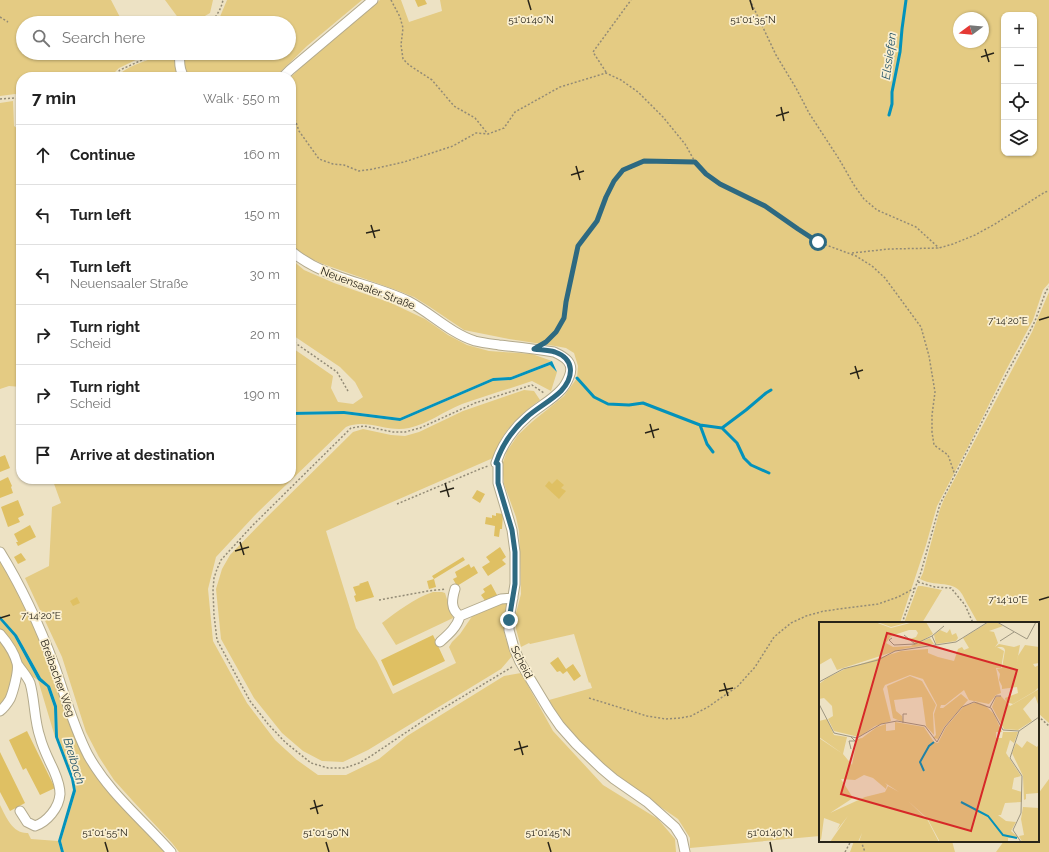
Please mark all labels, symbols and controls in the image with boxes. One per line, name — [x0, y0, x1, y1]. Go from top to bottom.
north arrow — [953, 12, 989, 48]
map controls — [1001, 12, 1037, 156]
button: + — [1001, 12, 1037, 48]
text: 51°01'40"N — [508, 14, 554, 25]
text: 51°01'35"N — [730, 14, 776, 25]
search box — [16, 16, 296, 60]
icon: search — [30, 27, 52, 49]
text: Search here — [62, 29, 145, 47]
water label: Elssiefen — [879, 31, 899, 80]
button: − — [1001, 48, 1037, 84]
button: locate — [1001, 84, 1037, 120]
text: 7 min — [32, 88, 76, 108]
text: Walk · 550 m — [203, 91, 280, 106]
button: layers — [1001, 120, 1037, 156]
icon: ahead — [32, 144, 54, 166]
text: Continue — [70, 146, 135, 164]
text: 160 m — [243, 147, 280, 162]
icon: left — [32, 204, 54, 226]
text: Turn left — [70, 206, 131, 224]
text: 150 m — [244, 207, 280, 222]
route start — [809, 233, 827, 251]
text: Turn left — [70, 258, 131, 276]
icon: left — [32, 264, 54, 286]
street label: Neuensaaler Straße — [319, 264, 417, 313]
text: 30 m — [250, 267, 280, 282]
text: Neuensaaler Straße — [70, 276, 188, 291]
text: 7°14'20"E — [988, 315, 1028, 326]
text: Turn right — [70, 318, 140, 336]
icon: right — [32, 324, 54, 346]
text: 20 m — [250, 327, 280, 342]
text: Scheid — [70, 336, 111, 351]
text: Turn right — [70, 378, 140, 396]
icon: right — [32, 384, 54, 406]
text: 190 m — [244, 387, 280, 402]
text: Scheid — [70, 396, 111, 411]
icon: arrive — [32, 444, 54, 466]
text: Arrive at destination — [70, 446, 215, 464]
text: 7°14'10"E — [988, 594, 1028, 605]
text: 7°14'20"E — [21, 610, 61, 621]
route end — [500, 611, 518, 629]
inset map — [819, 622, 1039, 842]
street label: Breibacher Weg — [37, 638, 78, 719]
street label: Scheid — [508, 644, 535, 681]
water label: Breibach — [60, 736, 88, 786]
text: 51°01'55"N — [82, 827, 128, 838]
text: 51°01'50"N — [303, 827, 349, 838]
text: 51°01'45"N — [526, 827, 570, 838]
text: 51°01'40"N — [747, 827, 793, 838]

